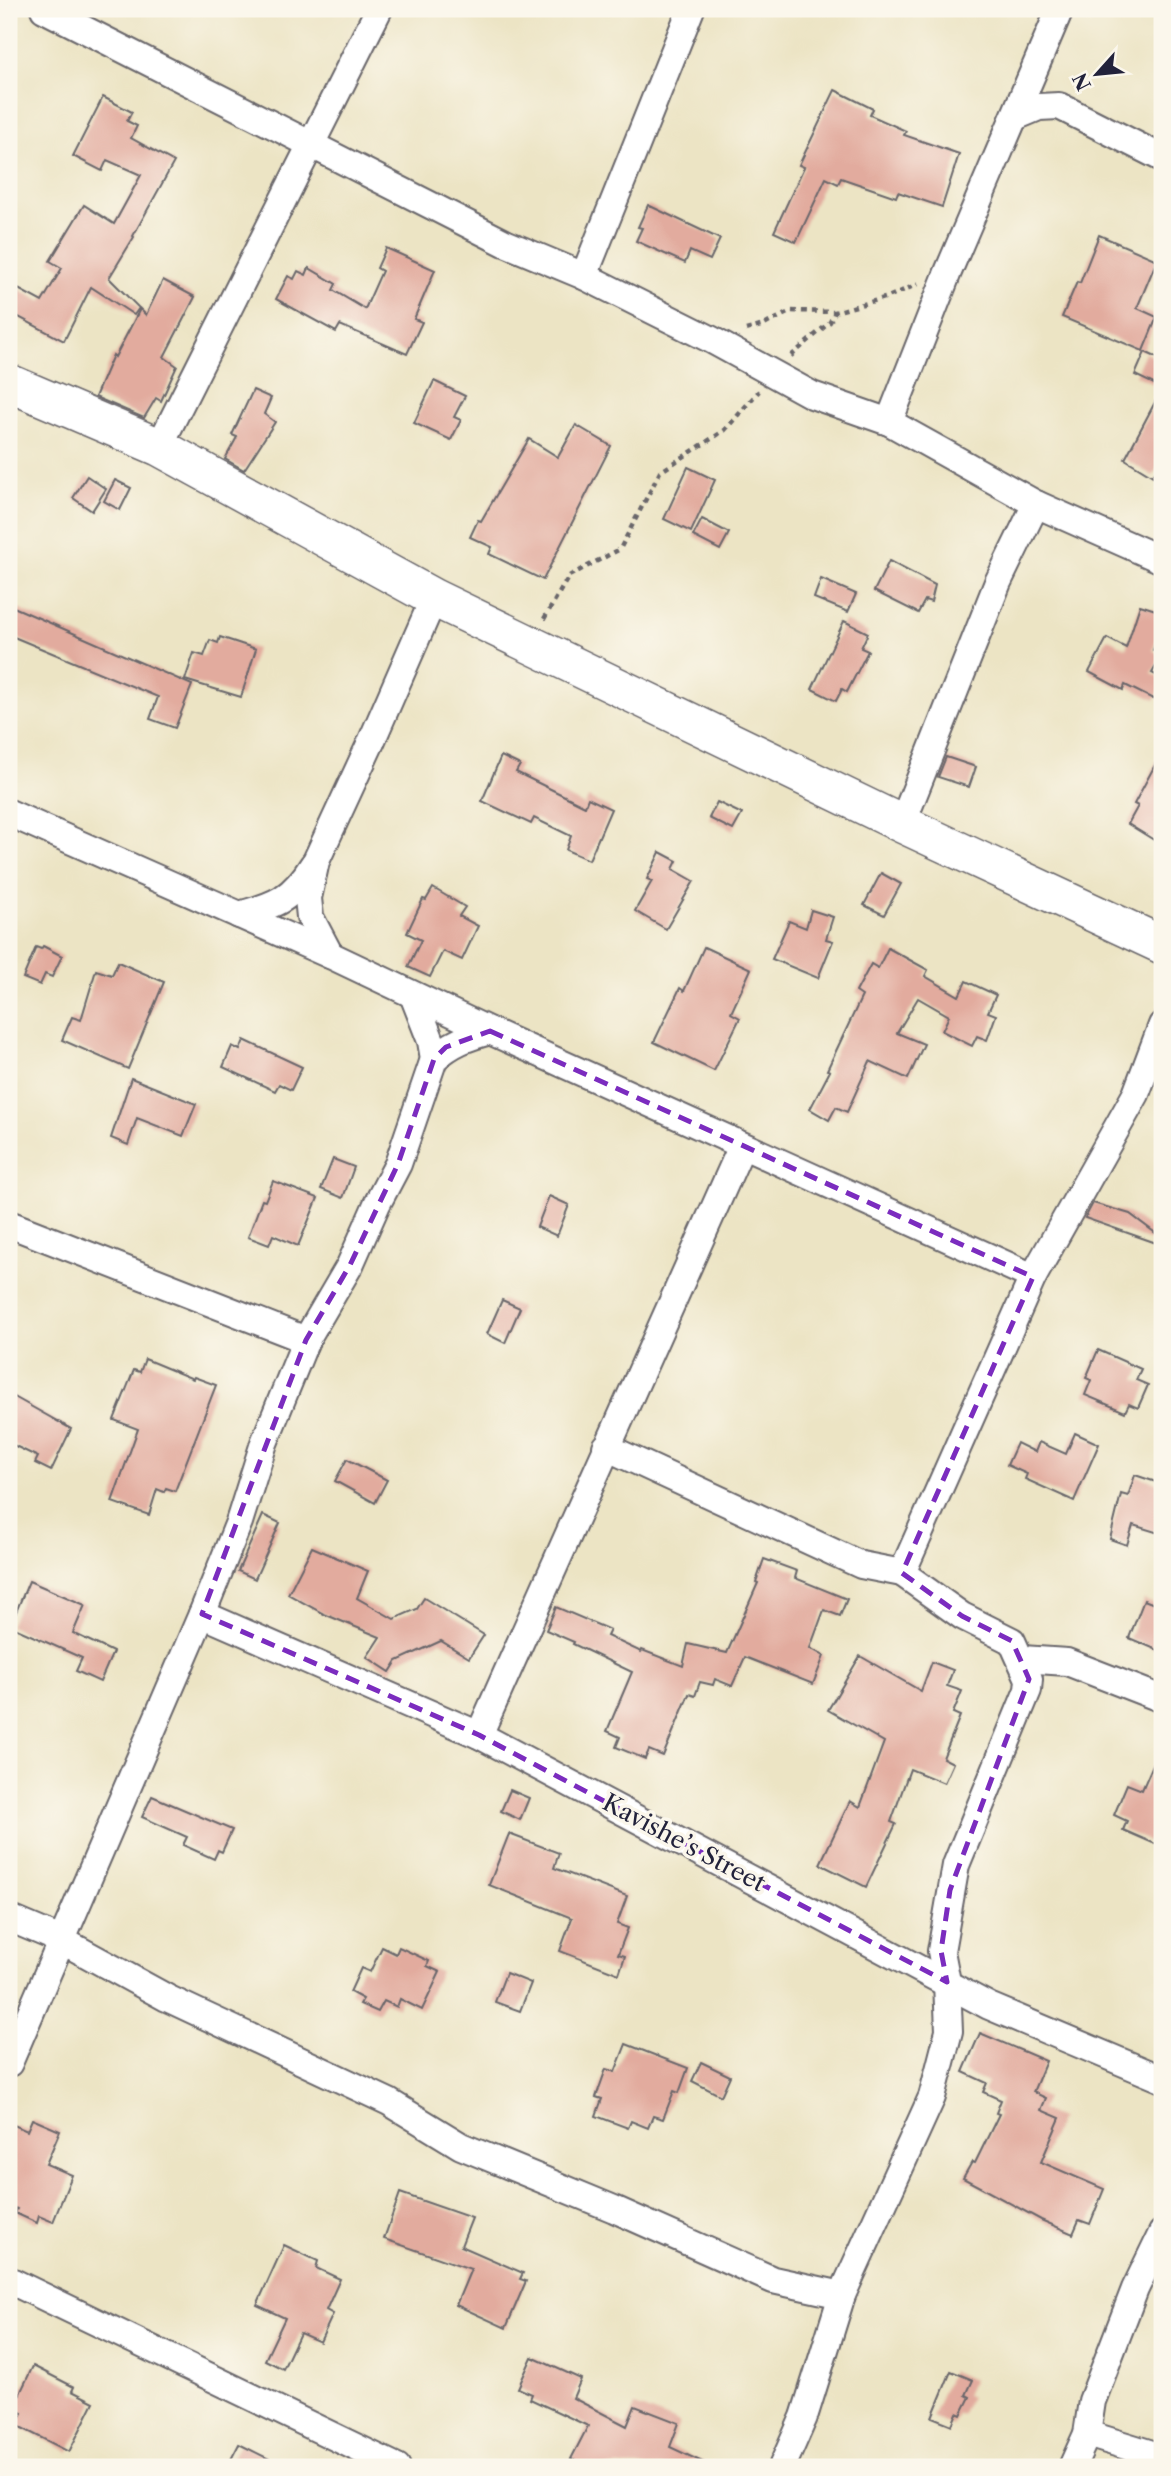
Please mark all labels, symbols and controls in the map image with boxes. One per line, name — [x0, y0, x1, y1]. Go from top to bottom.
north arrow — [1062, 38, 1132, 108]
text: N — [1068, 69, 1096, 94]
street label: Kavishe’s Street — [598, 1788, 771, 1898]

